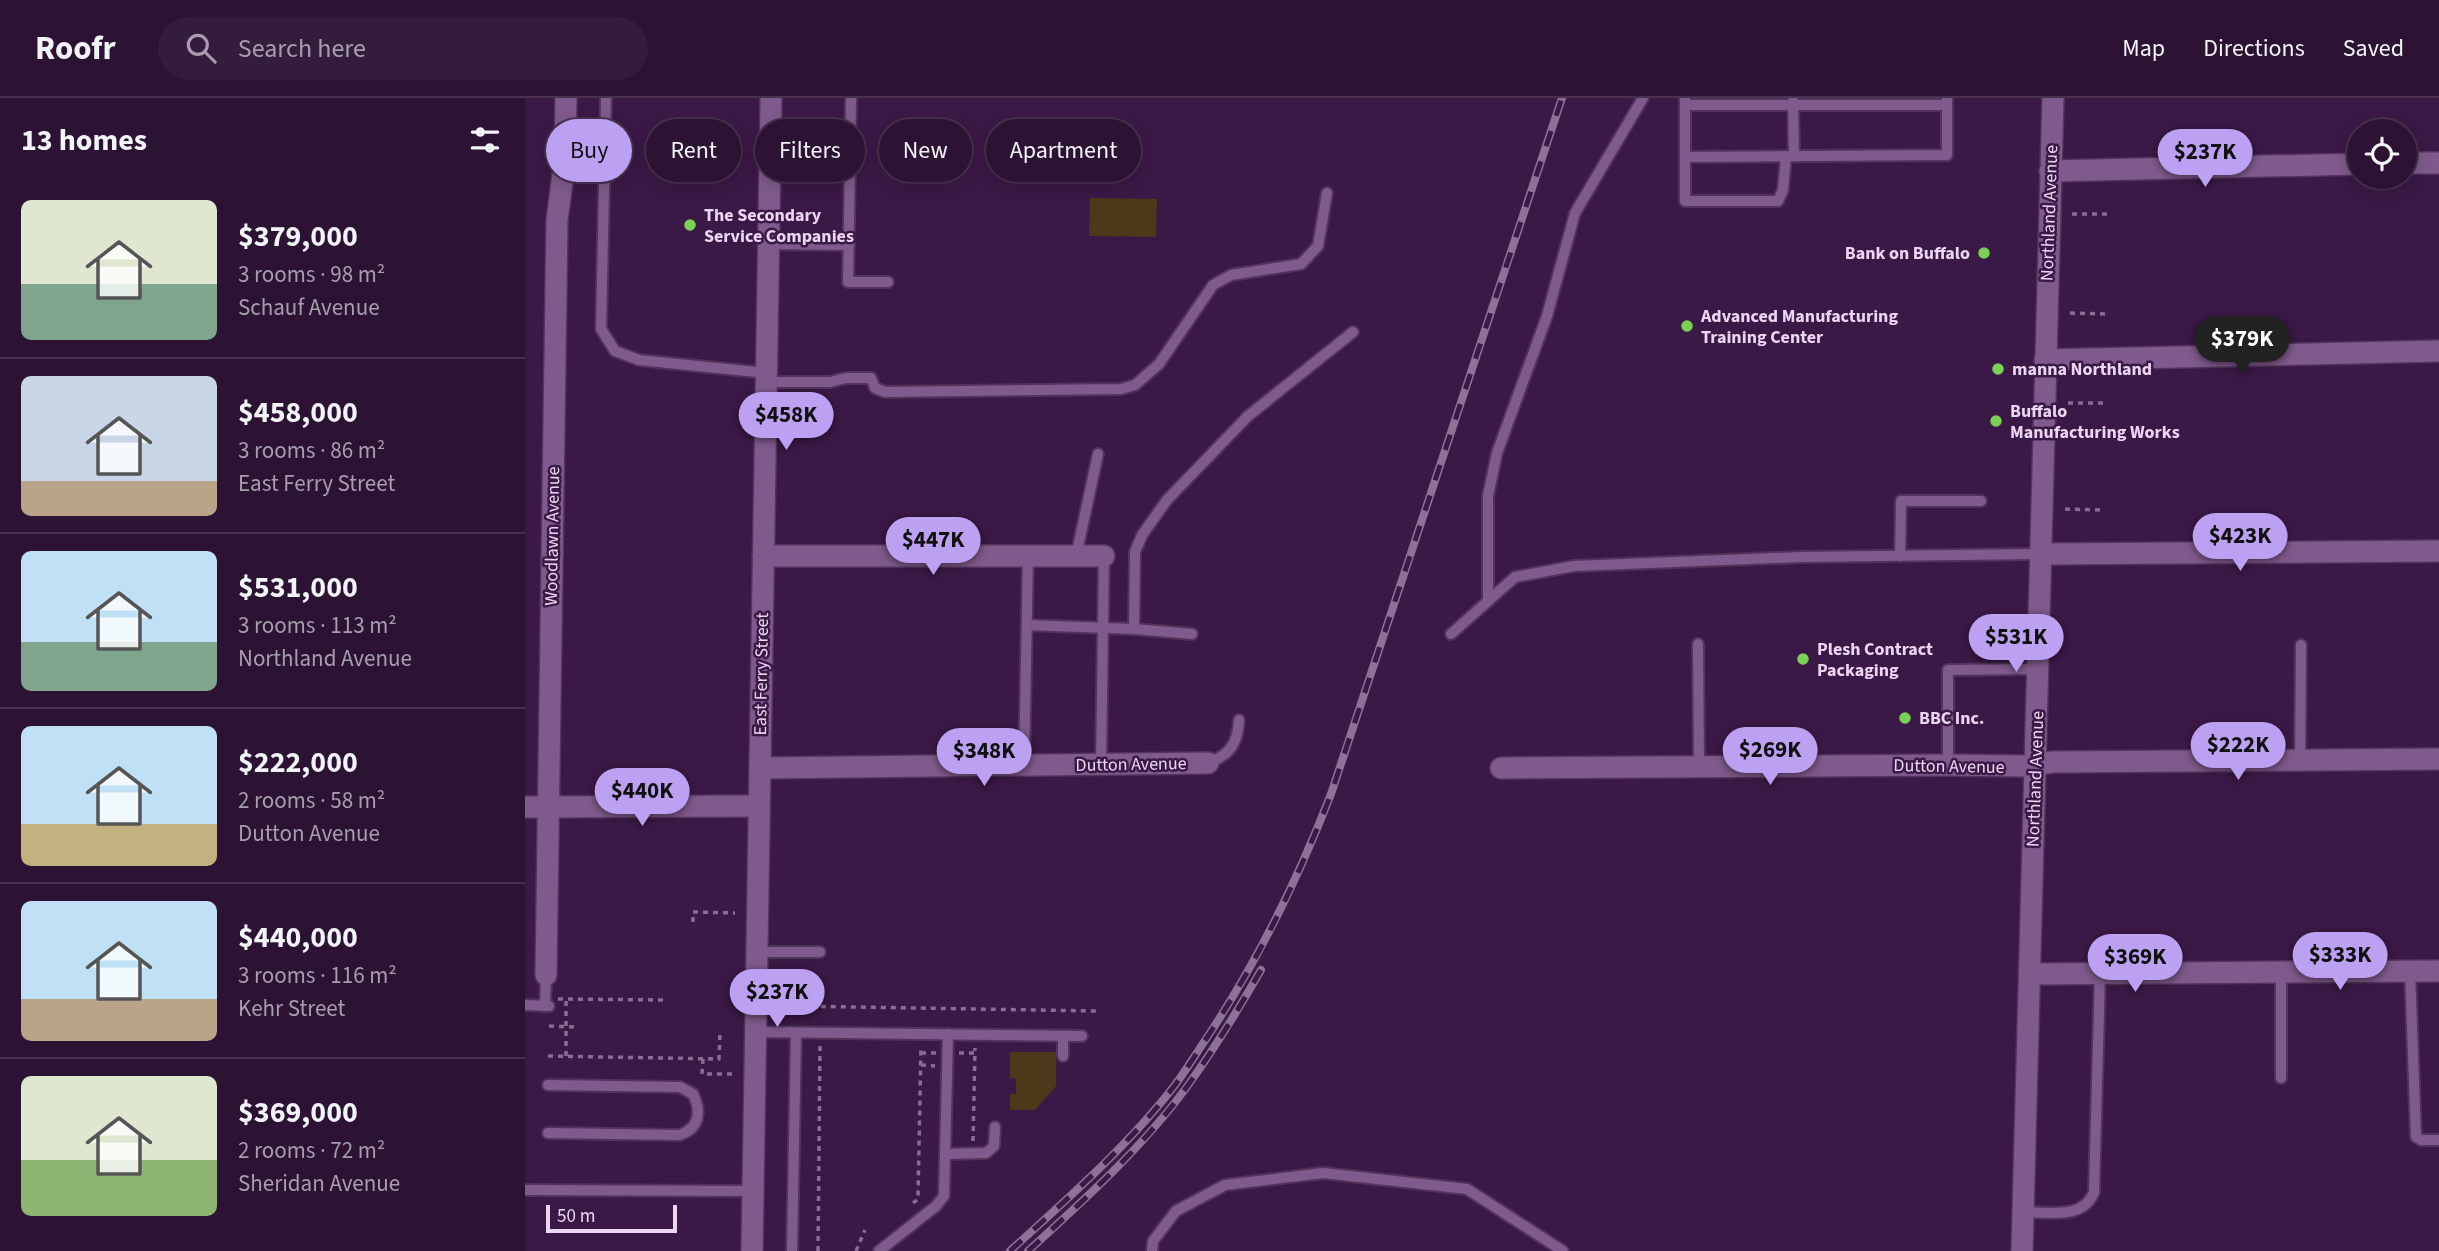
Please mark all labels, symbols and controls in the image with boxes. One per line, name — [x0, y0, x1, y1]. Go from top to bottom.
search box — [158, 17, 648, 80]
text: Roofr — [35, 25, 116, 72]
icon: search — [182, 29, 220, 67]
text: Search here — [238, 30, 366, 67]
text: Map — [2122, 31, 2165, 66]
text: Directions — [2203, 31, 2305, 66]
text: Saved — [2343, 31, 2404, 66]
text: 13 homes — [21, 119, 147, 162]
chip: Buy — [546, 119, 632, 182]
chip: Rent — [646, 119, 741, 182]
chip: Filters — [755, 119, 865, 182]
chip: New — [879, 119, 972, 182]
chip: Apartment — [986, 119, 1141, 182]
map controls — [2347, 119, 2417, 189]
button: locate — [2347, 119, 2417, 189]
icon: filters — [466, 121, 504, 159]
pin: $237K — [2156, 130, 2254, 189]
text: $237K — [2174, 135, 2236, 168]
street label: Northland Avenue — [2035, 145, 2064, 281]
place label: The Secondary Service Companies — [704, 203, 854, 249]
text: $379,000 — [238, 215, 358, 258]
marker: The Secondary Service Companies — [682, 217, 698, 233]
icon: home — [77, 228, 161, 312]
place label: Bank on Buffalo — [1845, 241, 1970, 266]
marker: Bank on Buffalo — [1976, 245, 1992, 261]
text: 3 rooms · 98 m² — [238, 258, 385, 291]
text: Schauf Avenue — [238, 291, 380, 324]
place label: Advanced Manufacturing Training Center — [1700, 304, 1898, 350]
pin: $379K — [2193, 316, 2291, 376]
marker: Advanced Manufacturing Training Center — [1679, 318, 1695, 334]
text: $379K — [2211, 322, 2273, 355]
place label: manna Northland — [2012, 357, 2152, 382]
marker: manna Northland — [1990, 361, 2006, 377]
text: $458,000 — [238, 391, 358, 434]
pin: $458K — [737, 392, 835, 452]
text: $458K — [755, 398, 817, 431]
place label: Buffalo Manufacturing Works — [2010, 399, 2180, 445]
icon: home — [77, 404, 161, 488]
marker: Buffalo Manufacturing Works — [1988, 413, 2004, 429]
text: 3 rooms · 86 m² — [238, 434, 385, 467]
street label: Woodlawn Avenue — [539, 466, 566, 606]
text: East Ferry Street — [238, 467, 395, 500]
pin: $423K — [2191, 514, 2289, 573]
pin: $447K — [884, 518, 982, 577]
text: $423K — [2209, 519, 2271, 552]
text: $447K — [902, 523, 964, 556]
text: $531,000 — [238, 566, 358, 609]
icon: home — [77, 579, 161, 663]
text: 3 rooms · 113 m² — [238, 609, 397, 642]
street label: East Ferry Street — [748, 612, 775, 736]
pin: $531K — [1967, 614, 2065, 674]
text: $531K — [1985, 620, 2047, 653]
place label: Plesh Contract Packaging — [1817, 637, 1933, 683]
text: Northland Avenue — [238, 642, 412, 675]
marker: Plesh Contract Packaging — [1795, 651, 1811, 667]
place label: BBC Inc. — [1919, 706, 1984, 731]
marker: BBC Inc. — [1897, 710, 1913, 726]
street label: Northland Avenue — [2021, 711, 2050, 847]
pin: $222K — [2189, 722, 2287, 782]
pin: $348K — [935, 728, 1033, 788]
pin: $269K — [1721, 728, 1819, 787]
text: $222K — [2207, 728, 2269, 761]
text: $269K — [1739, 733, 1801, 766]
text: $348K — [953, 734, 1015, 767]
text: $222,000 — [238, 741, 358, 784]
street label: Dutton Avenue — [1075, 751, 1187, 778]
street label: Dutton Avenue — [1893, 753, 2005, 780]
icon: home — [77, 754, 161, 838]
pin: $440K — [593, 768, 691, 828]
text: $440K — [611, 774, 673, 807]
text: 2 rooms · 58 m² — [238, 784, 385, 817]
text: Dutton Avenue — [238, 817, 380, 850]
text: $440,000 — [238, 916, 358, 959]
icon: home — [77, 929, 161, 1013]
pin: $333K — [2291, 932, 2389, 992]
pin: $369K — [2086, 934, 2184, 994]
text: $333K — [2309, 938, 2371, 971]
text: $369K — [2104, 940, 2166, 973]
text: 3 rooms · 116 m² — [238, 959, 397, 992]
pin: $237K — [728, 970, 826, 1029]
text: $237K — [746, 975, 808, 1008]
text: Kehr Street — [238, 992, 345, 1025]
text: $369,000 — [238, 1091, 358, 1134]
icon: home — [77, 1104, 161, 1188]
text: 2 rooms · 72 m² — [238, 1134, 385, 1167]
text: Sheridan Avenue — [238, 1167, 400, 1200]
scale bar — [546, 1202, 677, 1234]
text: 50 m — [557, 1203, 595, 1230]

